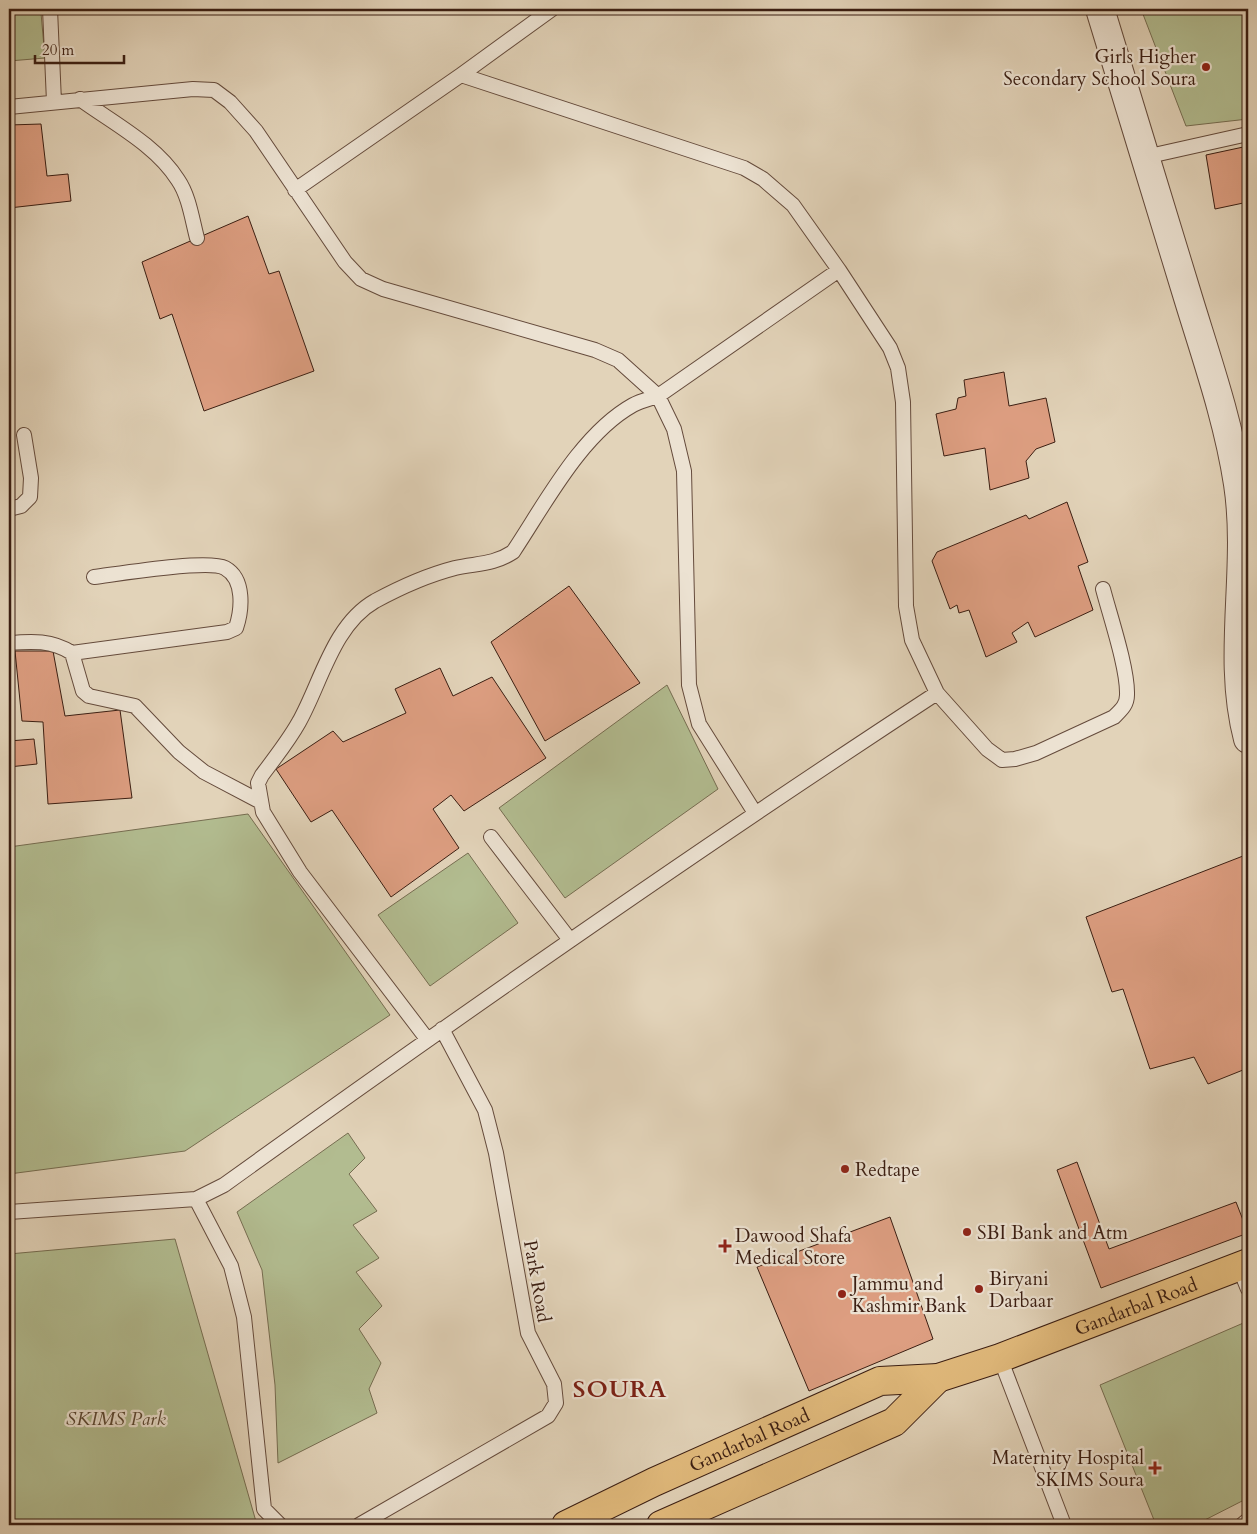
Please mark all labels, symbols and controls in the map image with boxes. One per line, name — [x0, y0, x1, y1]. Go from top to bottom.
scale bar — [35, 32, 124, 64]
text: 20 m — [42, 40, 74, 60]
place label: Girls Higher Secondary School Soura — [1003, 44, 1196, 92]
marker: Girls Higher Secondary School Soura — [1200, 61, 1212, 73]
place label: Redtape — [855, 1157, 920, 1183]
marker: Redtape — [839, 1163, 851, 1175]
place label: SBI Bank and Atm — [977, 1220, 1129, 1246]
place label: Dawood Shafa Medical Store — [735, 1223, 852, 1271]
marker: SBI Bank and Atm — [961, 1226, 973, 1238]
street label: Park Road — [517, 1238, 557, 1325]
marker: Dawood Shafa Medical Store — [719, 1240, 731, 1252]
place label: Biryani Darbaar — [989, 1266, 1053, 1314]
place label: Jammu and Kashmir Bank — [849, 1271, 968, 1319]
street label: Gandarbal Road — [1071, 1272, 1201, 1342]
marker: Biryani Darbaar — [973, 1283, 985, 1295]
marker: Jammu and Kashmir Bank — [836, 1288, 848, 1300]
district label: SOURA — [573, 1373, 667, 1406]
street label: Gandarbal Road — [685, 1402, 814, 1479]
park label: SKIMS Park — [66, 1406, 166, 1432]
place label: Maternity Hospital SKIMS Soura — [992, 1445, 1144, 1493]
marker: Maternity Hospital SKIMS Soura — [1148, 1461, 1162, 1475]

